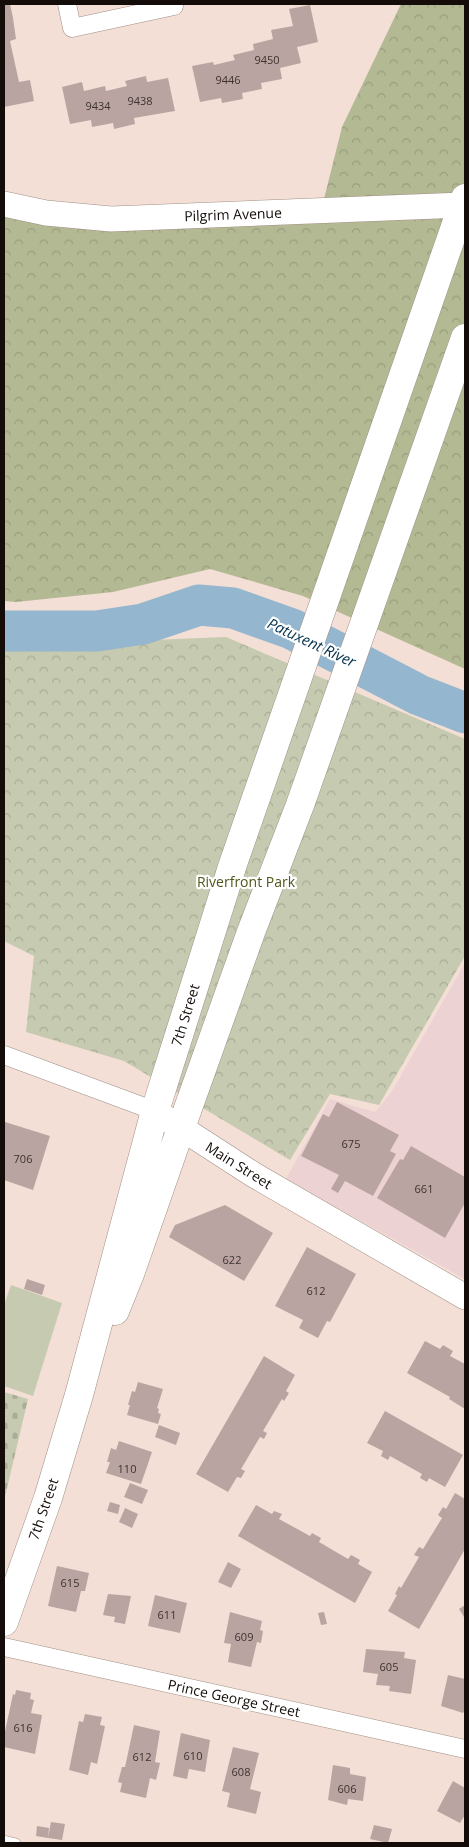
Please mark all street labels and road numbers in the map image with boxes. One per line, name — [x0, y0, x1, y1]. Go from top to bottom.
street label: Pilgrim Avenue — [184, 203, 282, 225]
street label: 7th Street — [167, 981, 203, 1049]
street label: Main Street — [202, 1137, 276, 1193]
street label: 7th Street — [24, 1475, 62, 1543]
street label: Prince George Street — [166, 1675, 302, 1721]

